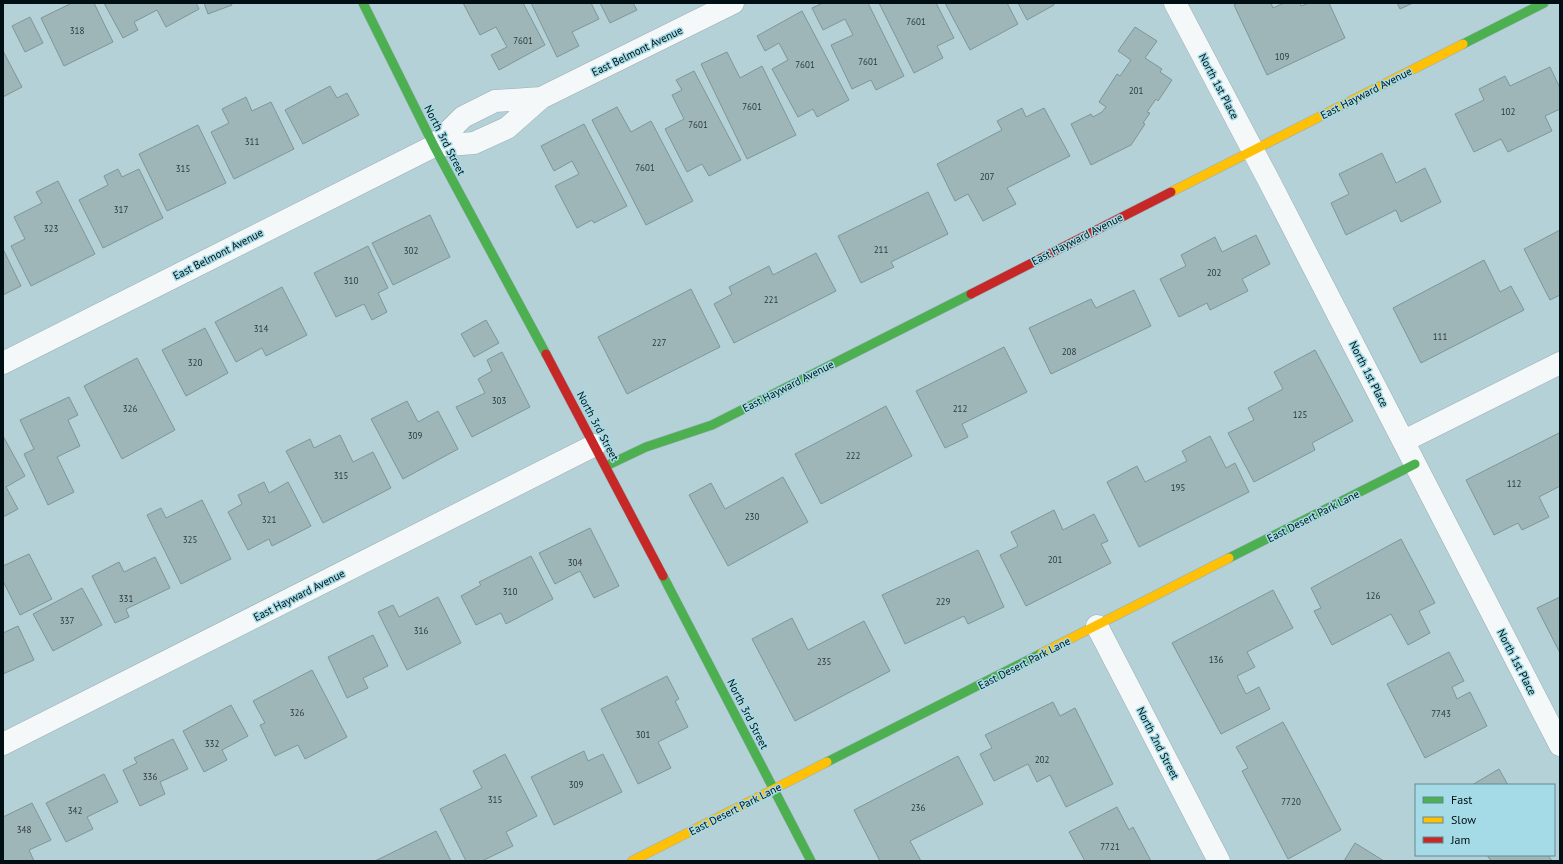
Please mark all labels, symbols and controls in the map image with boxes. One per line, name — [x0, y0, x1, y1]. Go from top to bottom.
house number: 7601 — [906, 16, 926, 27]
street label: East Belmont Avenue — [589, 23, 685, 79]
house number: 318 — [70, 25, 84, 36]
house number: 7601 — [513, 35, 533, 46]
street label: North 1st Place — [1196, 51, 1242, 122]
house number: 109 — [1275, 51, 1289, 62]
house number: 7601 — [858, 56, 878, 67]
house number: 7601 — [795, 59, 815, 70]
street label: East Hayward Avenue — [1318, 64, 1414, 122]
house number: 201 — [1129, 85, 1143, 96]
house number: 7601 — [742, 101, 762, 112]
street label: North 3rd Street — [421, 103, 469, 178]
house number: 102 — [1501, 106, 1515, 117]
house number: 7601 — [688, 119, 708, 130]
house number: 311 — [245, 136, 259, 147]
house number: 7601 — [635, 162, 655, 173]
house number: 315 — [176, 163, 190, 174]
house number: 207 — [980, 171, 994, 182]
house number: 317 — [114, 204, 128, 215]
street label: East Hayward Avenue — [1029, 210, 1125, 268]
house number: 323 — [44, 223, 58, 234]
street label: East Belmont Avenue — [171, 225, 266, 283]
house number: 211 — [874, 244, 888, 255]
house number: 302 — [404, 245, 418, 256]
house number: 202 — [1207, 267, 1221, 278]
house number: 310 — [344, 275, 358, 286]
house number: 221 — [764, 294, 778, 305]
house number: 314 — [254, 323, 268, 334]
house number: 111 — [1433, 331, 1447, 342]
house number: 227 — [652, 337, 666, 348]
street label: North 1st Place — [1346, 339, 1392, 410]
house number: 208 — [1062, 346, 1076, 357]
house number: 320 — [188, 357, 202, 368]
street label: East Hayward Avenue — [740, 357, 836, 415]
street label: North 3rd Street — [574, 389, 622, 463]
house number: 303 — [492, 395, 506, 406]
house number: 326 — [123, 403, 137, 414]
house number: 212 — [953, 403, 967, 414]
house number: 125 — [1293, 409, 1307, 420]
house number: 309 — [408, 430, 422, 441]
house number: 222 — [846, 450, 860, 461]
house number: 315 — [334, 470, 348, 481]
house number: 112 — [1507, 478, 1521, 489]
house number: 195 — [1171, 482, 1185, 493]
street label: East Desert Park Lane — [1264, 486, 1362, 545]
house number: 230 — [745, 511, 759, 522]
house number: 321 — [262, 514, 276, 525]
house number: 325 — [183, 534, 197, 545]
house number: 201 — [1048, 554, 1062, 565]
house number: 304 — [568, 557, 582, 568]
street label: East Hayward Avenue — [251, 566, 347, 624]
house number: 310 — [503, 586, 517, 597]
house number: 126 — [1366, 590, 1380, 601]
house number: 331 — [119, 593, 133, 604]
house number: 229 — [936, 596, 950, 607]
house number: 337 — [60, 615, 74, 626]
house number: 316 — [414, 625, 428, 636]
street label: North 1st Place — [1494, 627, 1540, 698]
street label: East Desert Park Lane — [975, 633, 1073, 692]
house number: 136 — [1209, 654, 1223, 665]
house number: 235 — [817, 656, 831, 667]
street label: North 3rd Street — [724, 677, 772, 752]
street label: North 2nd Street — [1134, 705, 1182, 782]
house number: 326 — [290, 707, 304, 718]
house number: 7743 — [1431, 708, 1451, 719]
house number: 301 — [636, 729, 650, 740]
house number: 332 — [205, 738, 219, 749]
house number: 202 — [1035, 754, 1049, 765]
house number: 336 — [143, 771, 157, 782]
house number: 309 — [569, 779, 583, 790]
street label: East Desert Park Lane — [686, 779, 784, 838]
legend — [1415, 784, 1555, 856]
text: Fast — [1451, 792, 1472, 807]
house number: 315 — [488, 794, 502, 805]
house number: 7720 — [1281, 796, 1301, 807]
house number: 236 — [911, 802, 925, 813]
house number: 342 — [68, 805, 82, 816]
text: Slow — [1451, 812, 1476, 827]
house number: 348 — [17, 824, 31, 835]
text: Jam — [1450, 832, 1470, 847]
house number: 7721 — [1100, 841, 1120, 852]

